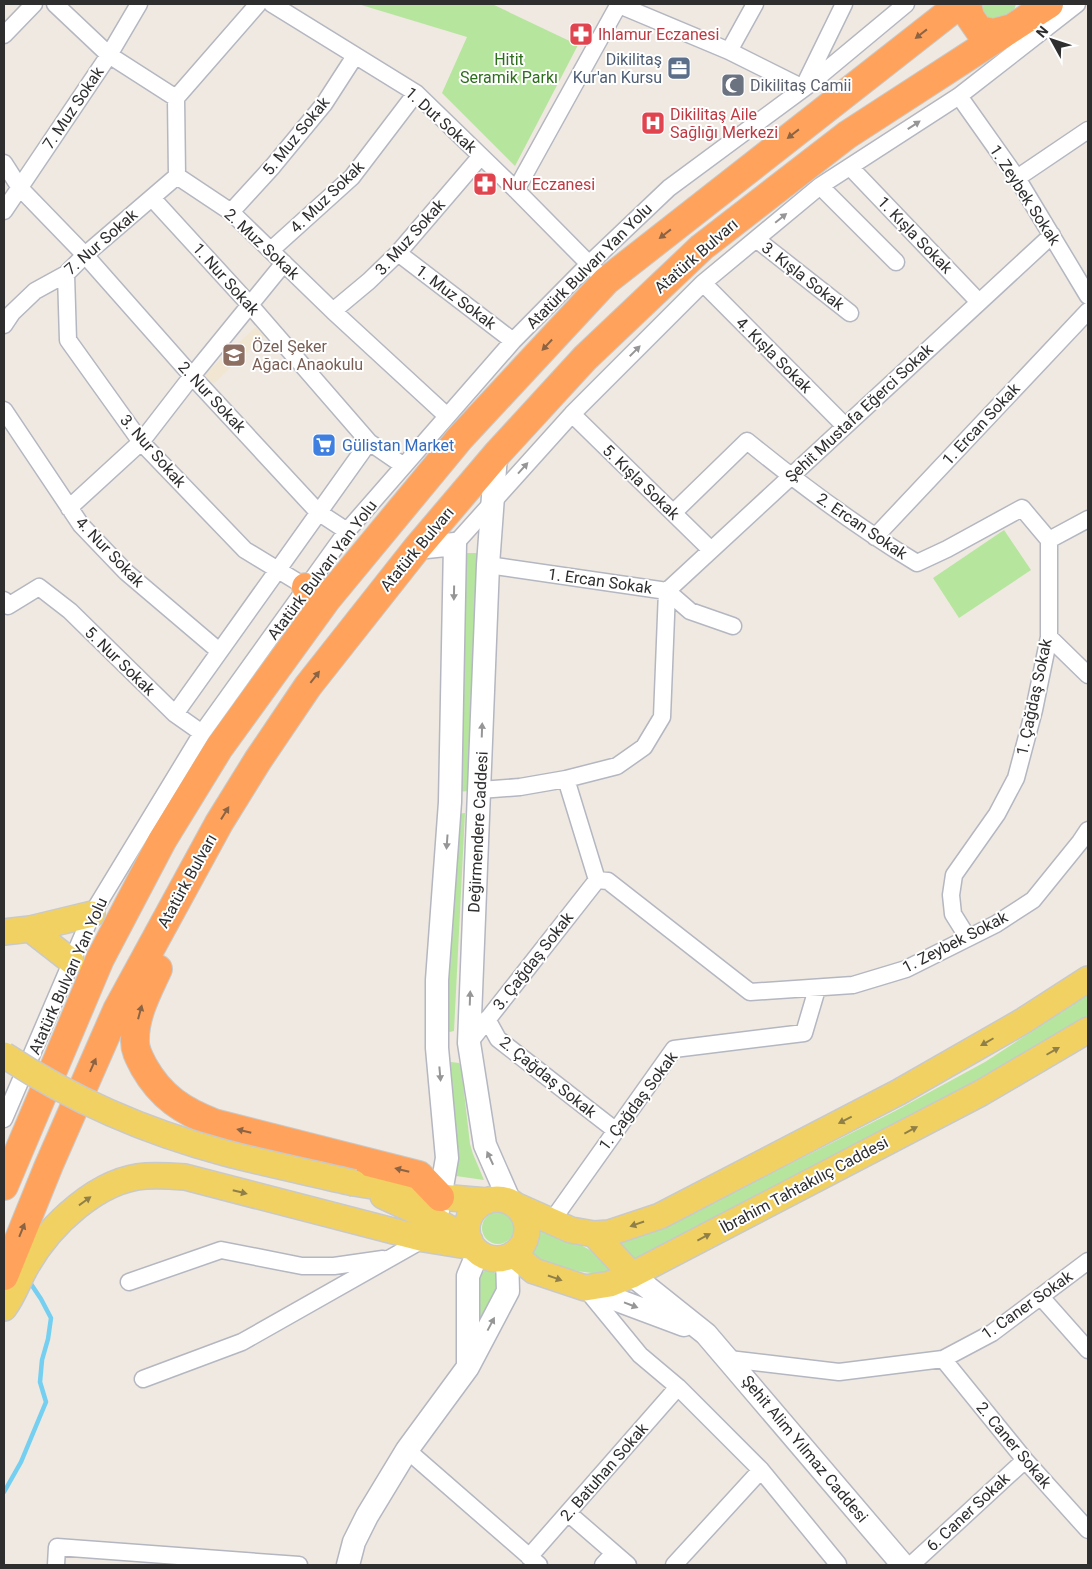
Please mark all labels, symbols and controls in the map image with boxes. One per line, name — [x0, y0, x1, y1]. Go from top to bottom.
north arrow — [1027, 15, 1077, 65]
pharmacy icon: Ihlamur Eczanesi — [568, 21, 594, 47]
text: N — [1033, 23, 1051, 41]
place label: Ihlamur Eczanesi — [598, 25, 719, 44]
one-way arrow — [915, 28, 928, 39]
park label: Hitit Seramik Parkı — [460, 50, 558, 87]
place label: Dikilitaş Kur'an Kursu — [573, 50, 662, 87]
office icon: Dikilitaş Kur'an Kursu — [666, 55, 692, 81]
street label: 7. Muz Sokak — [38, 62, 108, 153]
mosque icon: Dikilitaş Camii — [720, 72, 746, 98]
place label: Dikilitaş Camii — [750, 76, 851, 95]
street label: 1. Dut Sokak — [401, 83, 481, 158]
street label: 5. Muz Sokak — [259, 92, 334, 179]
place label: Dikilitaş Aile Sağlığı Merkezi — [670, 105, 778, 142]
hospital icon: Dikilitaş Aile Sağlığı Merkezi — [640, 110, 666, 136]
one-way arrow — [907, 120, 921, 130]
one-way arrow — [786, 129, 800, 139]
street label: 1. Zeybek Sokak — [986, 141, 1065, 249]
street label: 4. Muz Sokak — [286, 156, 369, 237]
pharmacy icon: Nur Eczanesi — [472, 171, 498, 197]
place label: Nur Eczanesi — [502, 175, 595, 194]
street label: 1. Kışla Sokak — [874, 193, 957, 278]
street label: 3. Muz Sokak — [371, 195, 450, 279]
street label: Atatürk Bulvarı Yan Yolu — [522, 199, 656, 333]
street label: 7. Nur Sokak — [61, 205, 142, 279]
street label: 2. Muz Sokak — [221, 205, 304, 284]
one-way arrow — [774, 213, 787, 224]
street label: Atatürk Bulvarı — [650, 215, 742, 297]
one-way arrow — [659, 229, 672, 240]
street label: 3. Kışla Sokak — [758, 238, 849, 315]
street label: 1. Nur Sokak — [189, 239, 264, 320]
street label: 1. Muz Sokak — [412, 261, 501, 334]
street label: 4. Kışla Sokak — [732, 313, 817, 398]
place label: Özel Şeker Ağacı Anaokulu — [252, 337, 363, 374]
one-way arrow — [541, 338, 553, 350]
street label: Şehit Mustafa Eğerci Sokak — [781, 339, 937, 486]
school or university icon: Özel Şeker Ağacı Anaokulu — [221, 342, 247, 368]
one-way arrow — [629, 345, 641, 357]
street label: 2. Nur Sokak — [174, 357, 250, 437]
street label: 1. Ercan Sokak — [938, 378, 1024, 469]
street label: 3. Nur Sokak — [116, 411, 190, 492]
supermarket icon: Gülistan Market — [311, 432, 337, 458]
place label: Gülistan Market — [342, 436, 454, 455]
street label: 5. Kışla Sokak — [599, 441, 684, 524]
one-way arrow — [517, 463, 529, 475]
street label: 2. Ercan Sokak — [813, 489, 912, 564]
street label: Atatürk Bulvarı Yan Yolu — [263, 497, 381, 643]
street label: Atatürk Bulvarı — [376, 503, 458, 595]
street label: 4. Nur Sokak — [72, 513, 149, 592]
street label: 1. Ercan Sokak — [547, 564, 654, 598]
one-way arrow — [450, 585, 458, 601]
street label: 5. Nur Sokak — [81, 623, 160, 700]
street label: 1. Çağdaş Sokak — [1012, 636, 1056, 757]
one-way arrow — [310, 670, 320, 684]
one-way arrow — [478, 722, 486, 738]
street label: Değirmendere Caddesi — [464, 751, 492, 913]
one-way arrow — [221, 806, 230, 819]
street label: Atatürk Bulvarı — [153, 831, 221, 931]
one-way arrow — [443, 835, 451, 851]
street label: Atatürk Bulvarı Yan Yolu — [25, 895, 111, 1057]
street label: 1. Zeybek Sokak — [899, 907, 1012, 977]
street label: 3. Çağdaş Sokak — [489, 908, 578, 1014]
one-way arrow — [467, 989, 475, 1005]
one-way arrow — [136, 1005, 144, 1020]
street label: 2. Çağdaş Sokak — [496, 1032, 601, 1122]
one-way arrow — [981, 1037, 994, 1046]
one-way arrow — [1046, 1046, 1059, 1055]
street label: 1. Çağdaş Sokak — [595, 1047, 682, 1154]
one-way arrow — [89, 1058, 97, 1072]
one-way arrow — [436, 1067, 444, 1083]
one-way arrow — [838, 1116, 852, 1124]
one-way arrow — [237, 1126, 252, 1134]
one-way arrow — [903, 1126, 918, 1134]
street label: İbrahim Tahtakılıç Caddesi — [717, 1133, 891, 1237]
one-way arrow — [486, 1151, 494, 1165]
one-way arrow — [394, 1166, 409, 1174]
one-way arrow — [232, 1188, 247, 1196]
one-way arrow — [78, 1196, 91, 1207]
one-way arrow — [630, 1221, 645, 1229]
one-way arrow — [19, 1223, 27, 1238]
one-way arrow — [697, 1233, 712, 1241]
street label: 1. Caner Sokak — [978, 1266, 1077, 1343]
one-way arrow — [548, 1274, 563, 1282]
one-way arrow — [623, 1302, 638, 1309]
one-way arrow — [487, 1317, 495, 1331]
street label: Şehit Alim Yılmaz Caddesi — [738, 1372, 872, 1526]
street label: 2. Caner Sokak — [972, 1398, 1056, 1493]
street label: 2. Batuhan Sokak — [556, 1418, 652, 1525]
street label: 6. Caner Sokak — [923, 1468, 1014, 1555]

